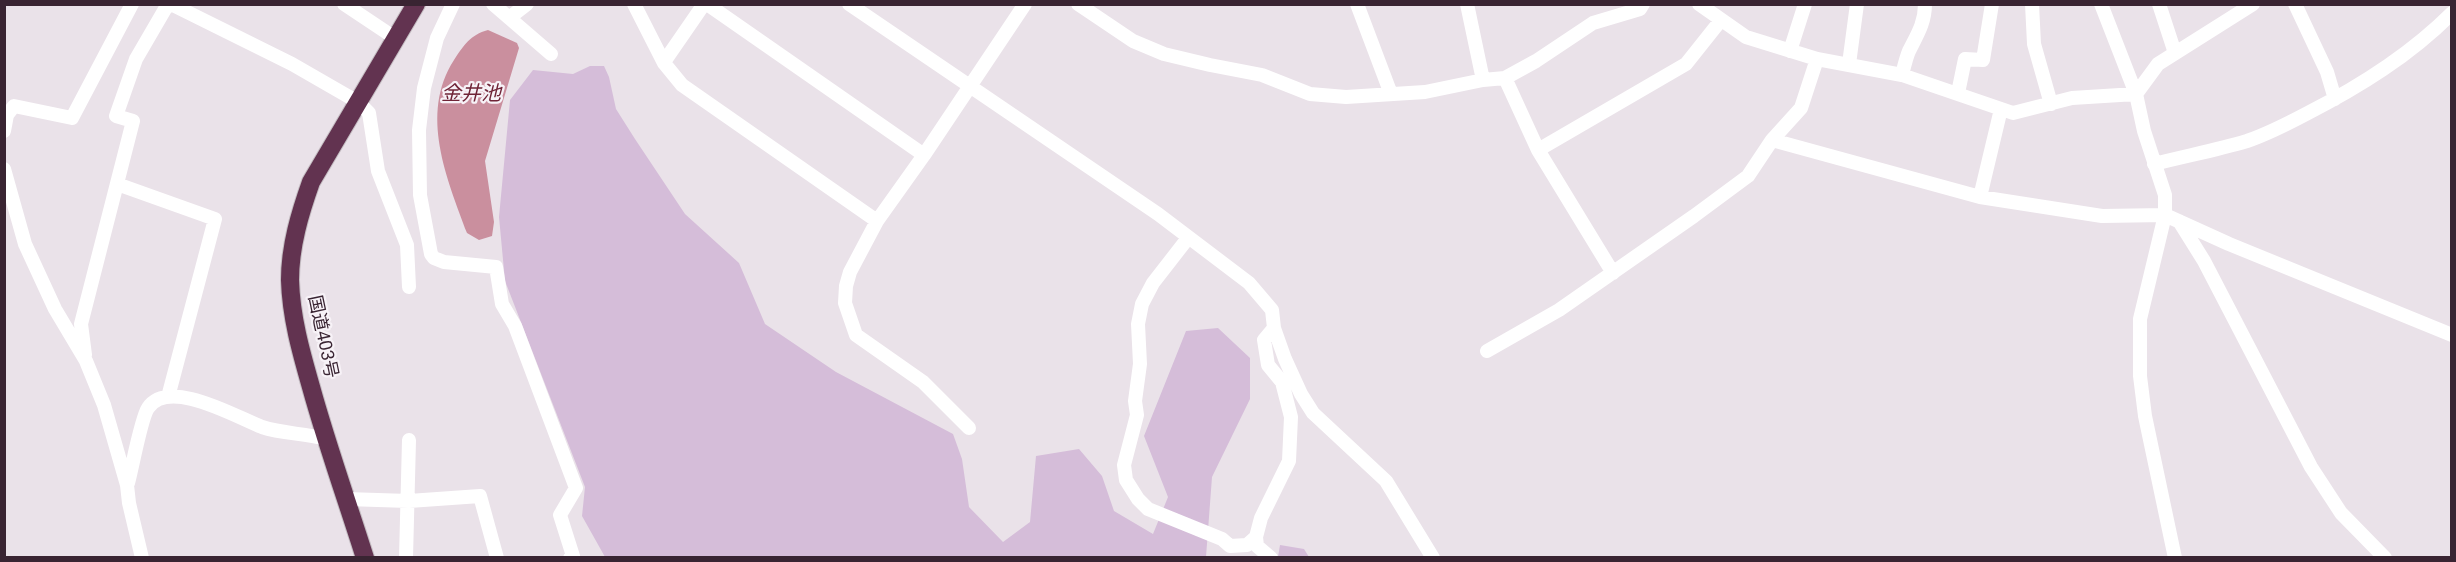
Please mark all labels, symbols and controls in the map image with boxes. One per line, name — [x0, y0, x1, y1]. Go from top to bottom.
water label: 金井池 — [441, 83, 501, 107]
street label: 国道403号 — [303, 294, 341, 380]

